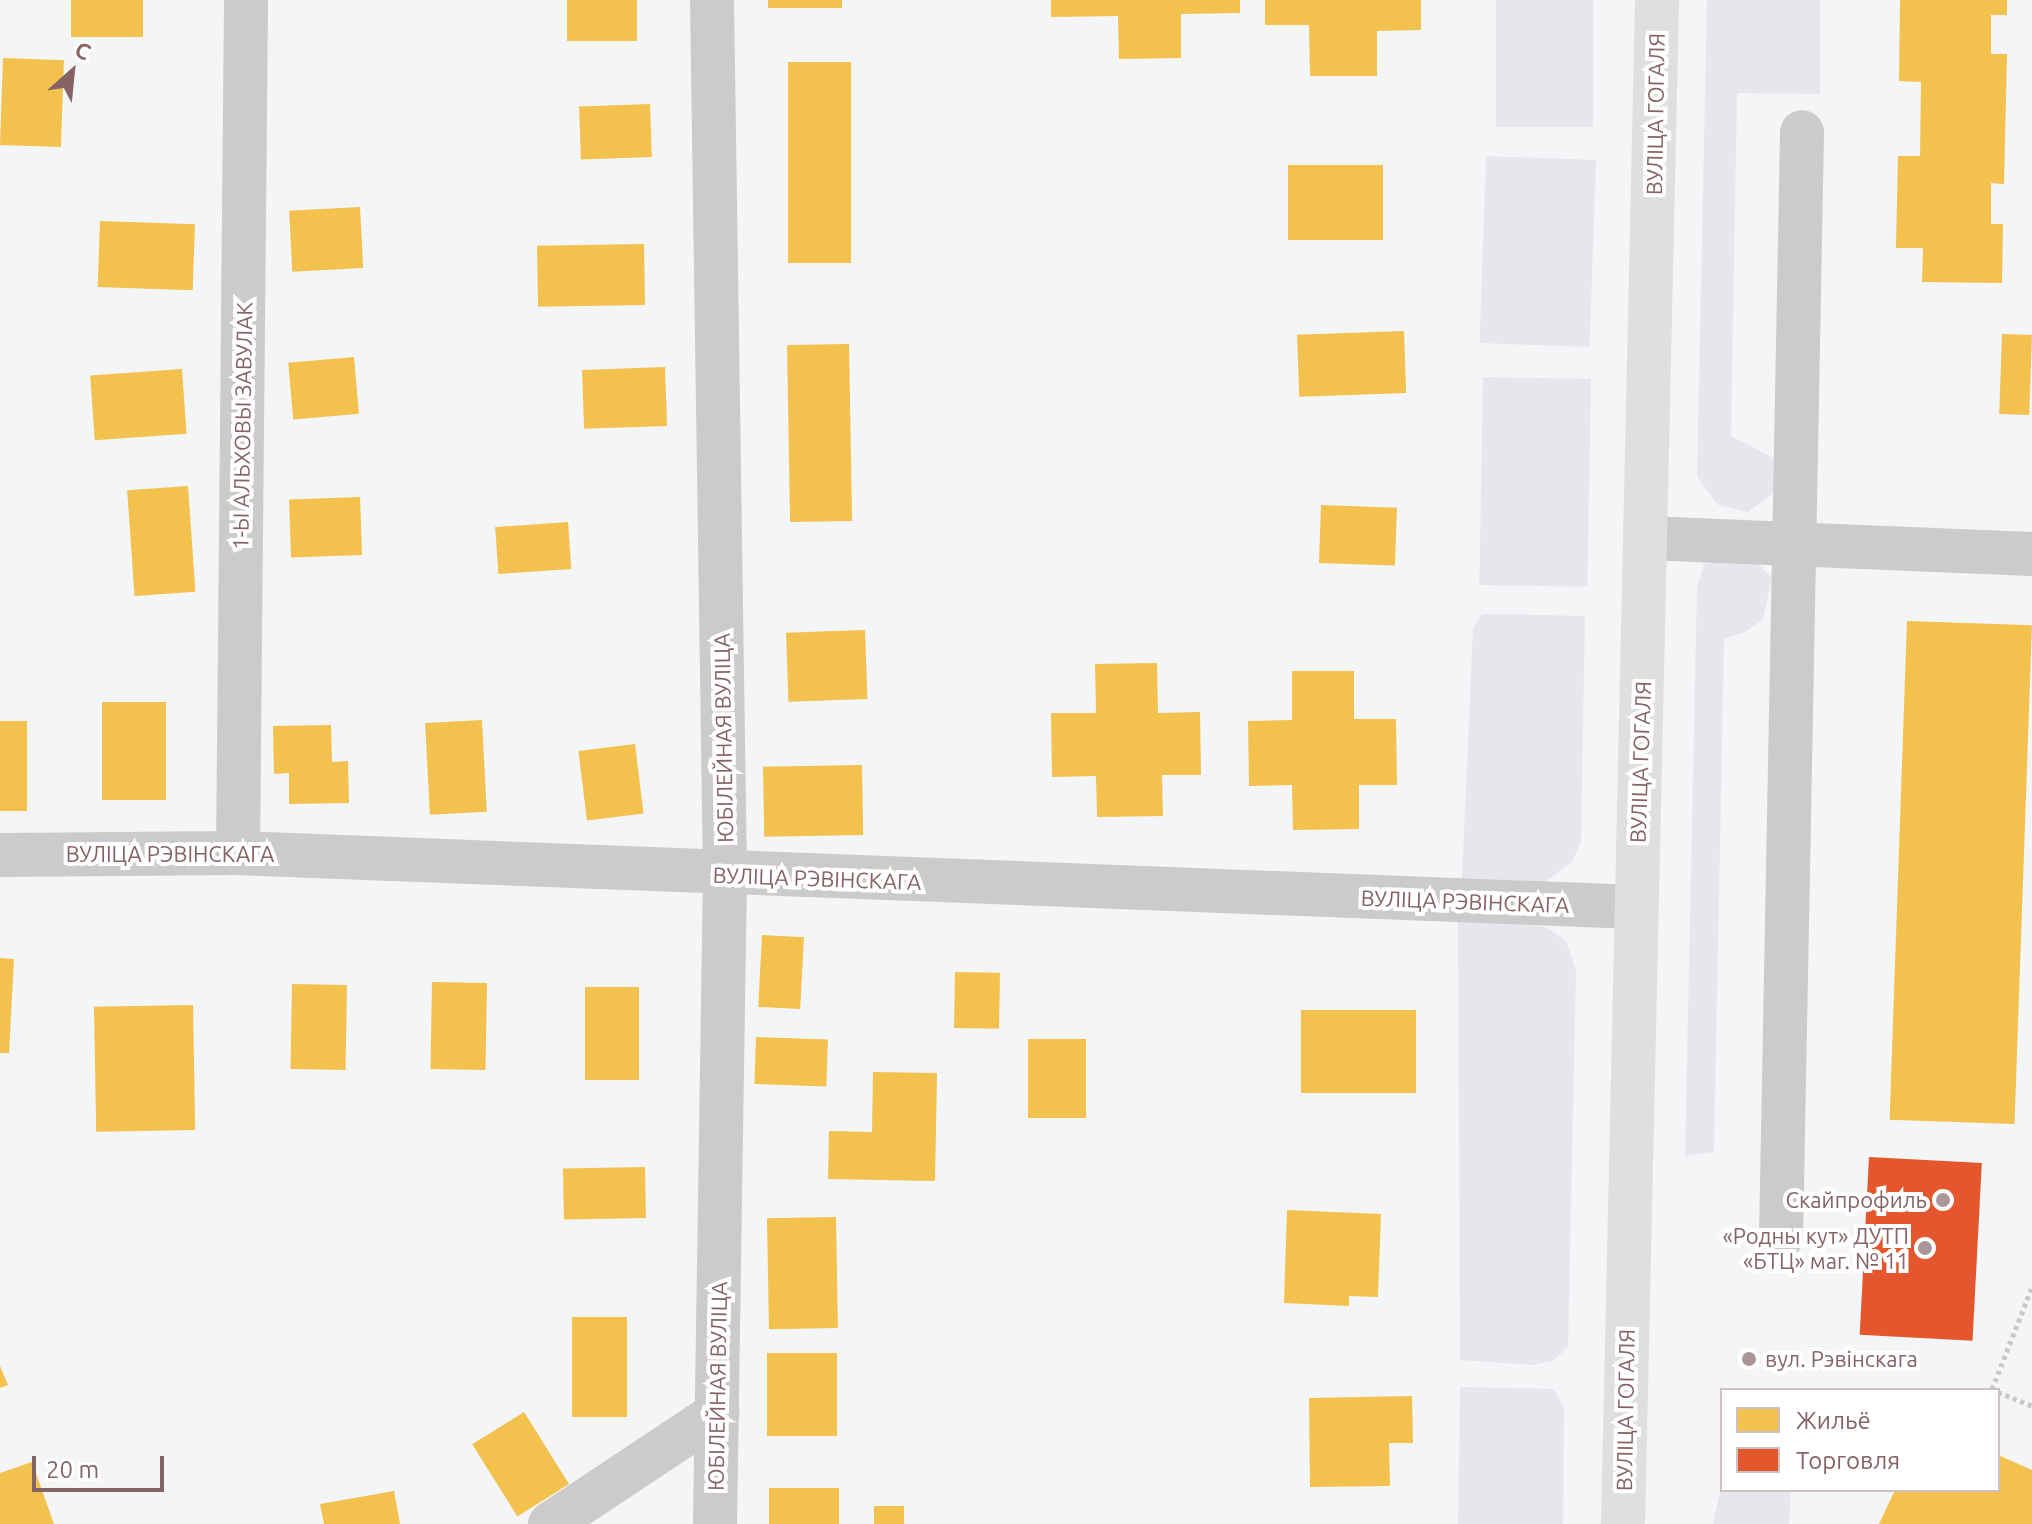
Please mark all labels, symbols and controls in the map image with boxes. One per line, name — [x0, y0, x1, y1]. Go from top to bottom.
north arrow — [32, 32, 112, 112]
street label: ВУЛІЦА ГОГАЛЯ — [1640, 33, 1670, 195]
text: С — [71, 36, 95, 65]
street label: 1-Ы АЛЬХОВЫ ЗАВУЛАК — [227, 302, 257, 550]
street label: ЮБІЛЕЙНАЯ ВУЛІЦА — [708, 633, 738, 843]
street label: ВУЛІЦА ГОГАЛЯ — [1624, 680, 1656, 844]
street label: ВУЛІЦА РЭВІНСКАГА — [66, 841, 274, 867]
street label: ВУЛІЦА РЭВІНСКАГА — [712, 861, 922, 895]
street label: ВУЛІЦА РЭВІНСКАГА — [1360, 884, 1570, 918]
place label: Скайпрофиль — [1786, 1187, 1927, 1213]
marker: Скайпрофиль — [1934, 1191, 1952, 1209]
place label: «Родны кут» ДУТП «БТЦ» маг. № 11 — [1722, 1222, 1909, 1274]
marker: «Родны кут» ДУТП «БТЦ» маг. № 11 — [1916, 1239, 1934, 1257]
street label: ЮБІЛЕЙНАЯ ВУЛІЦА — [702, 1281, 732, 1491]
street label: ВУЛІЦА ГОГАЛЯ — [1610, 1329, 1640, 1491]
place label: вул. Рэвінскага — [1765, 1346, 1918, 1372]
marker: вул. Рэвінскага — [1740, 1350, 1758, 1368]
legend — [1720, 1388, 2000, 1492]
text: Жильё — [1796, 1407, 1871, 1434]
scale bar — [36, 1440, 168, 1490]
text: Торговля — [1796, 1447, 1900, 1474]
text: 20 m — [46, 1456, 99, 1483]

